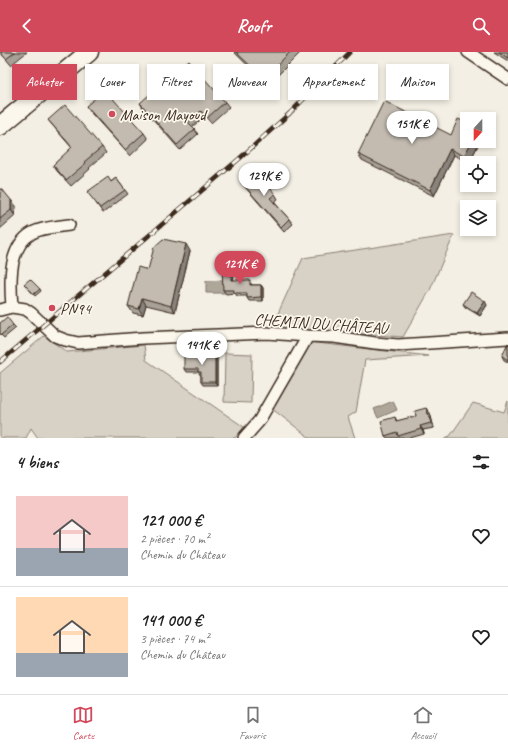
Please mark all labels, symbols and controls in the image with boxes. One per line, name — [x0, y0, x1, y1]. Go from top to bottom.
icon: back — [16, 15, 38, 37]
text: Roofr — [237, 15, 271, 37]
icon: search — [470, 15, 492, 37]
chip: Acheter — [12, 64, 77, 100]
chip: Louer — [85, 64, 139, 100]
chip: Filtres — [147, 64, 205, 100]
chip: Nouveau — [213, 64, 280, 100]
chip: Appartement — [288, 64, 378, 100]
chip: Maison — [386, 64, 449, 100]
place label: Maison Mayoud — [120, 105, 208, 125]
marker: Maison Mayoud — [107, 109, 117, 119]
pin: 151K € — [379, 111, 445, 145]
north arrow — [460, 112, 496, 148]
map controls — [460, 112, 496, 236]
text: 151K € — [396, 116, 428, 132]
button: locate — [460, 156, 496, 192]
pin: 129K € — [231, 163, 297, 197]
text: 129K € — [248, 168, 281, 184]
button: layers — [460, 200, 496, 236]
pin: 121K € — [207, 251, 273, 285]
text: 121K € — [223, 256, 257, 272]
place label: PN94 — [60, 299, 93, 319]
marker: PN94 — [47, 303, 57, 313]
street label: CHEMIN DU CHÂTEAU — [254, 309, 390, 339]
pin: 141K € — [169, 332, 235, 366]
text: 141K € — [185, 337, 219, 353]
icon: filters — [470, 451, 492, 473]
text: 4 biens — [16, 452, 58, 473]
text: 121 000 € — [140, 510, 202, 531]
icon: home — [48, 512, 96, 560]
icon: heart — [470, 525, 492, 547]
text: 2 pièces · 70 m² — [140, 531, 209, 547]
text: Chemin du Château — [140, 547, 225, 563]
text: 141 000 € — [140, 610, 202, 631]
icon: home — [48, 613, 96, 661]
icon: heart — [470, 626, 492, 648]
text: 3 pièces · 74 m² — [140, 631, 209, 647]
text: Chemin du Château — [140, 647, 225, 663]
tab: Carte — [72, 704, 94, 742]
tab: Favoris — [239, 704, 266, 742]
tab: Accueil — [411, 704, 436, 742]

